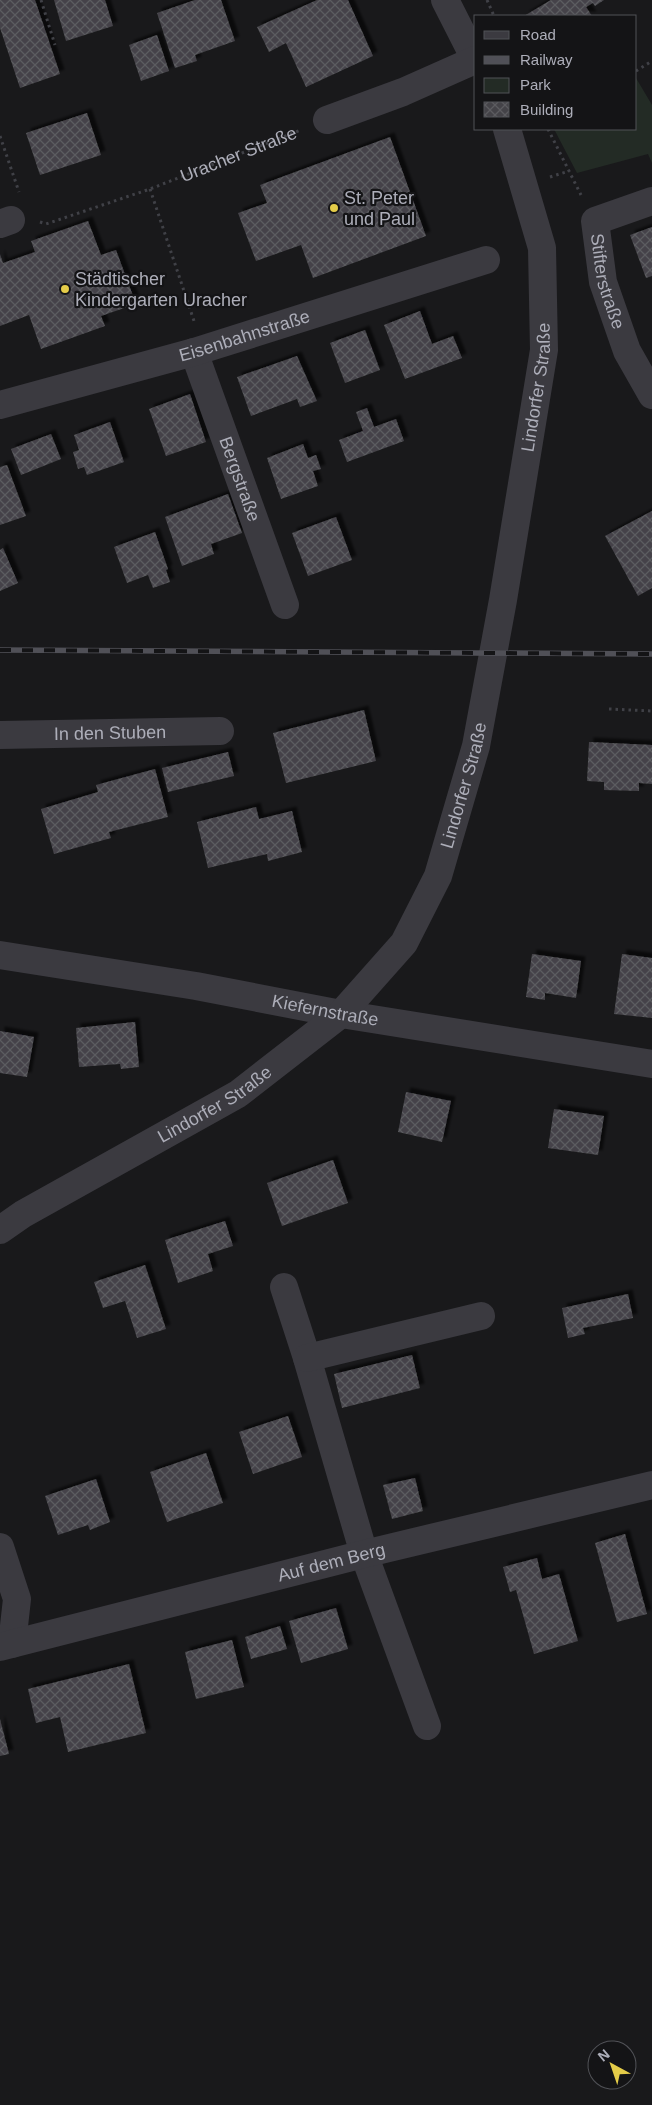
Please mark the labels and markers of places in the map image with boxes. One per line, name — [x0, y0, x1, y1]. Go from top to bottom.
place label: St. Peter und Paul — [344, 188, 415, 229]
marker: St. Peter und Paul — [328, 202, 340, 214]
place label: Städtischer Kindergarten Uracher — [75, 269, 247, 310]
marker: Städtischer Kindergarten Uracher — [59, 283, 71, 295]

